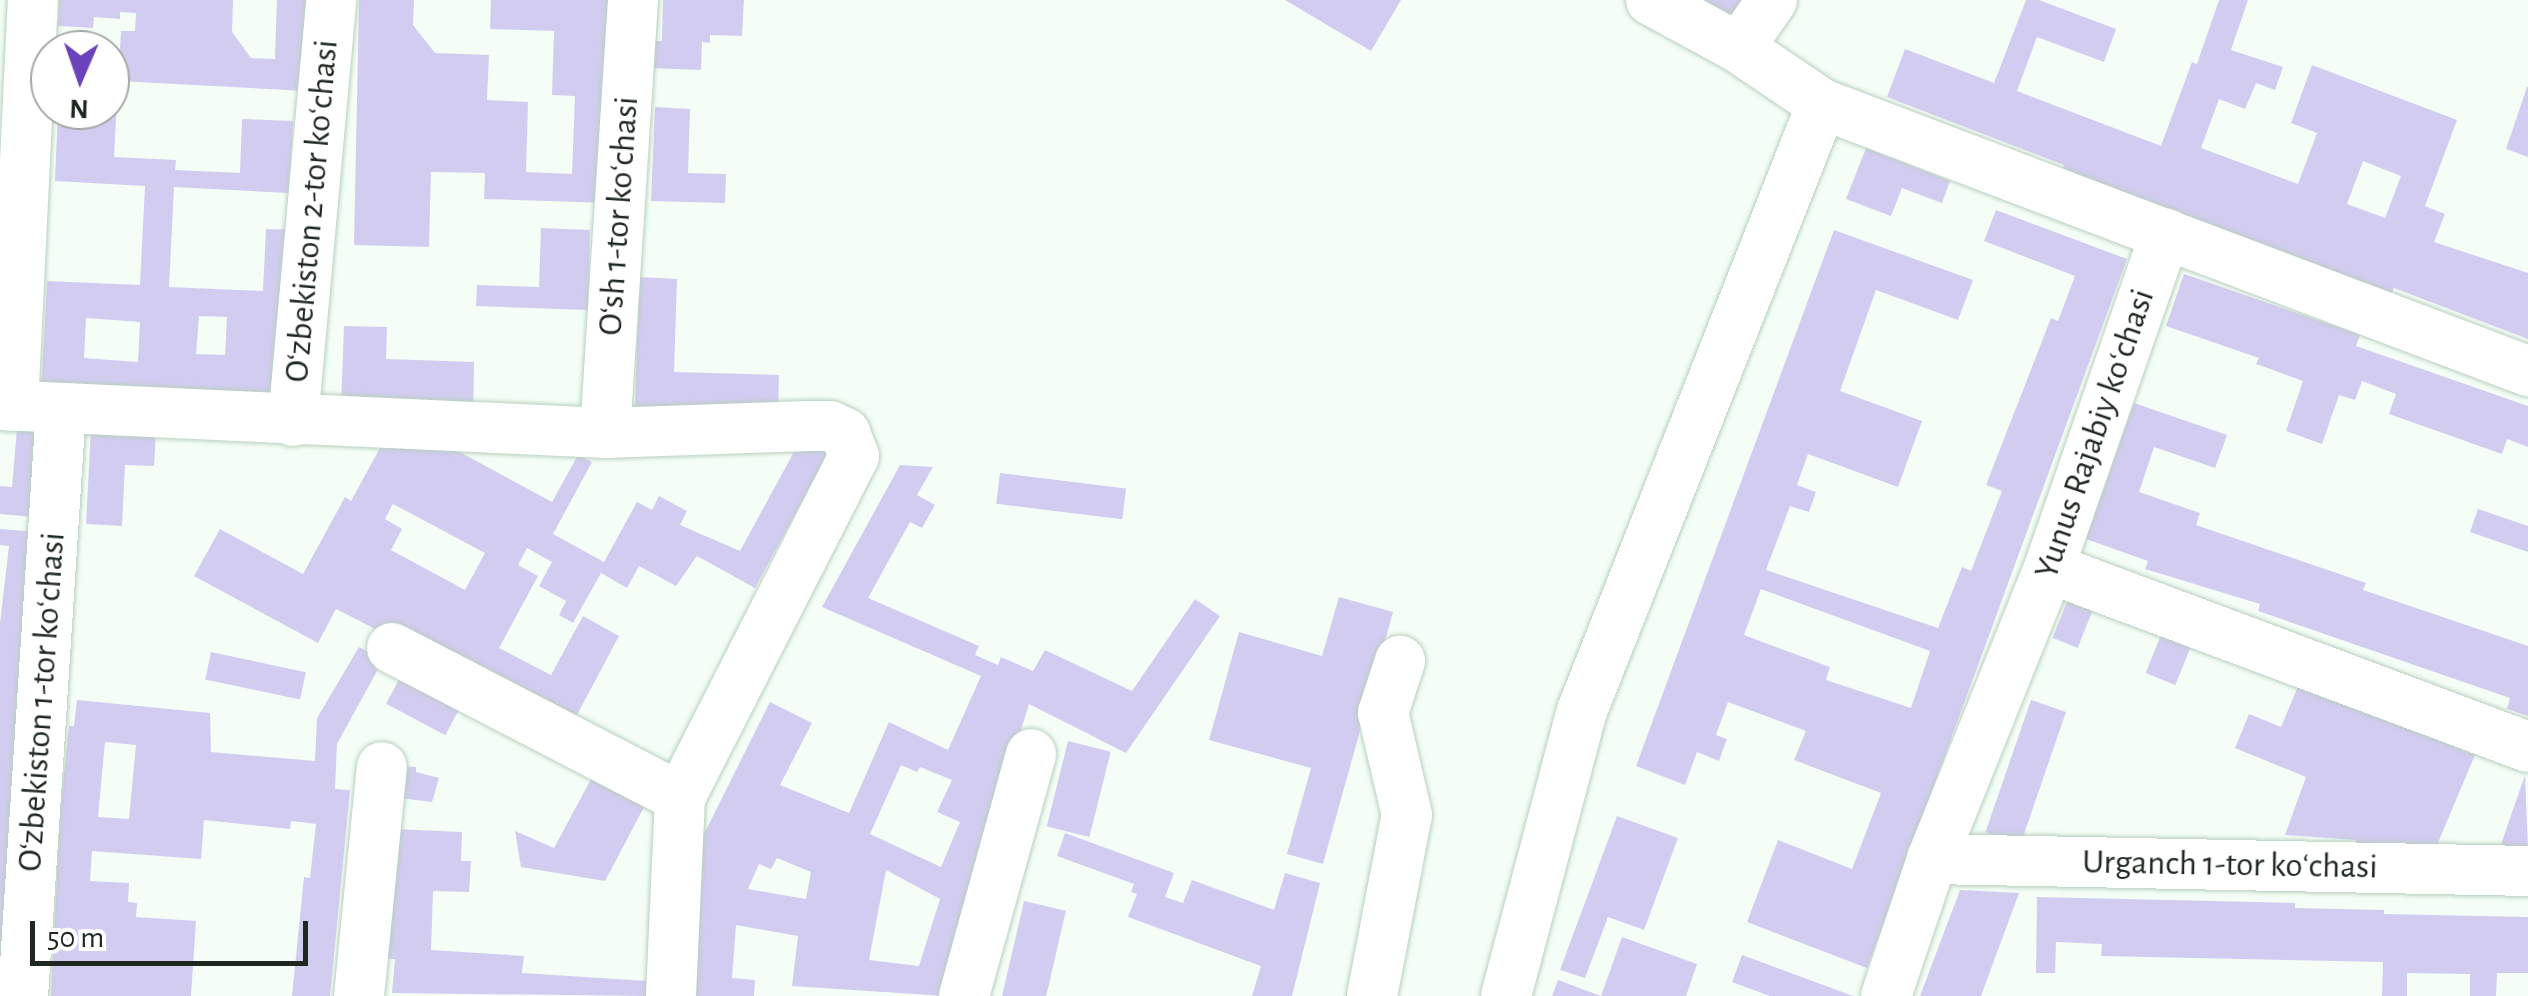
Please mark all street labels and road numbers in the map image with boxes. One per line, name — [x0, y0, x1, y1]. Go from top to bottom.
street label: O‘zbekiston 2-tor koʻchasi — [276, 38, 348, 384]
street label: O‘sh 1-tor koʻchasi — [590, 95, 648, 337]
street label: Yunus Rajabiy koʻchasi — [2026, 284, 2164, 584]
street label: O‘zbekiston 1-tor koʻchasi — [9, 531, 75, 873]
street label: Urganch 1-tor koʻchasi — [2082, 841, 2378, 889]

